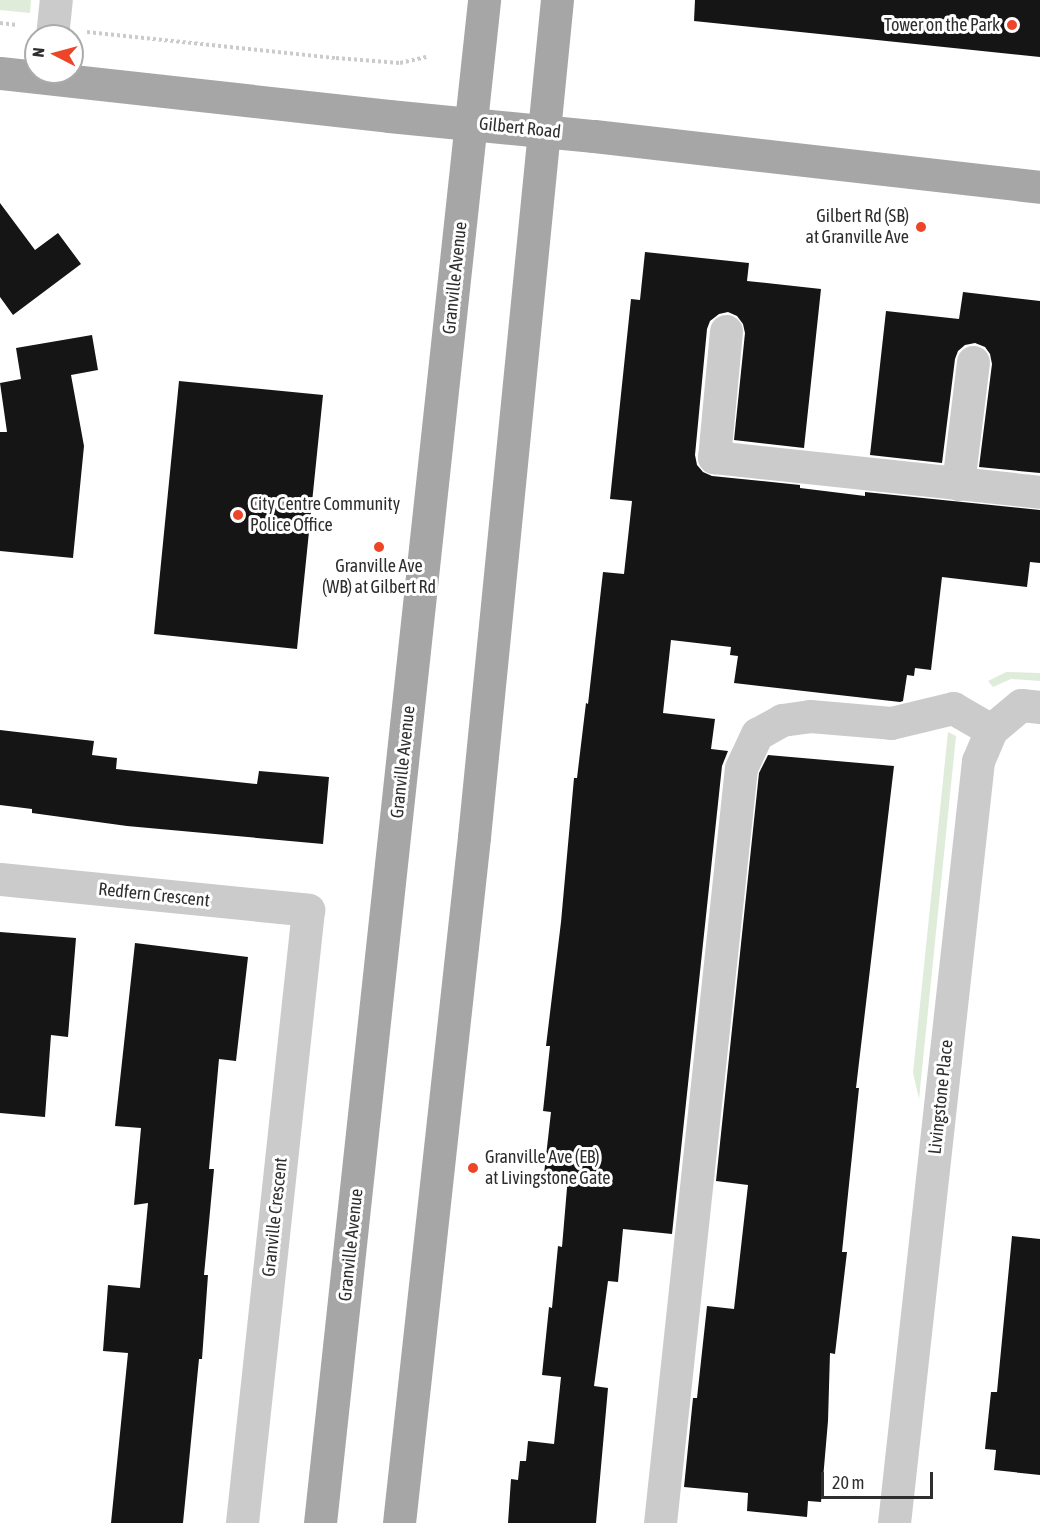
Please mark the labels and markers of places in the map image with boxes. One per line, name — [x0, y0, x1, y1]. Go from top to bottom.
place label: Tower on the Park — [884, 14, 1000, 36]
marker: Tower on the Park — [1005, 18, 1019, 32]
place label: Gilbert Rd (SB) at Granville Ave — [806, 206, 909, 248]
marker: Gilbert Rd (SB) at Granville Ave — [914, 220, 928, 234]
place label: City Centre Community Police Office — [250, 494, 400, 536]
marker: City Centre Community Police Office — [231, 508, 245, 522]
marker: Granville Ave (WB) at Gilbert Rd — [372, 540, 386, 554]
place label: Granville Ave (WB) at Gilbert Rd — [322, 556, 436, 598]
place label: Granville Ave (EB) at Livingstone Gate — [485, 1147, 610, 1190]
marker: Granville Ave (EB) at Livingstone Gate — [466, 1161, 480, 1175]

